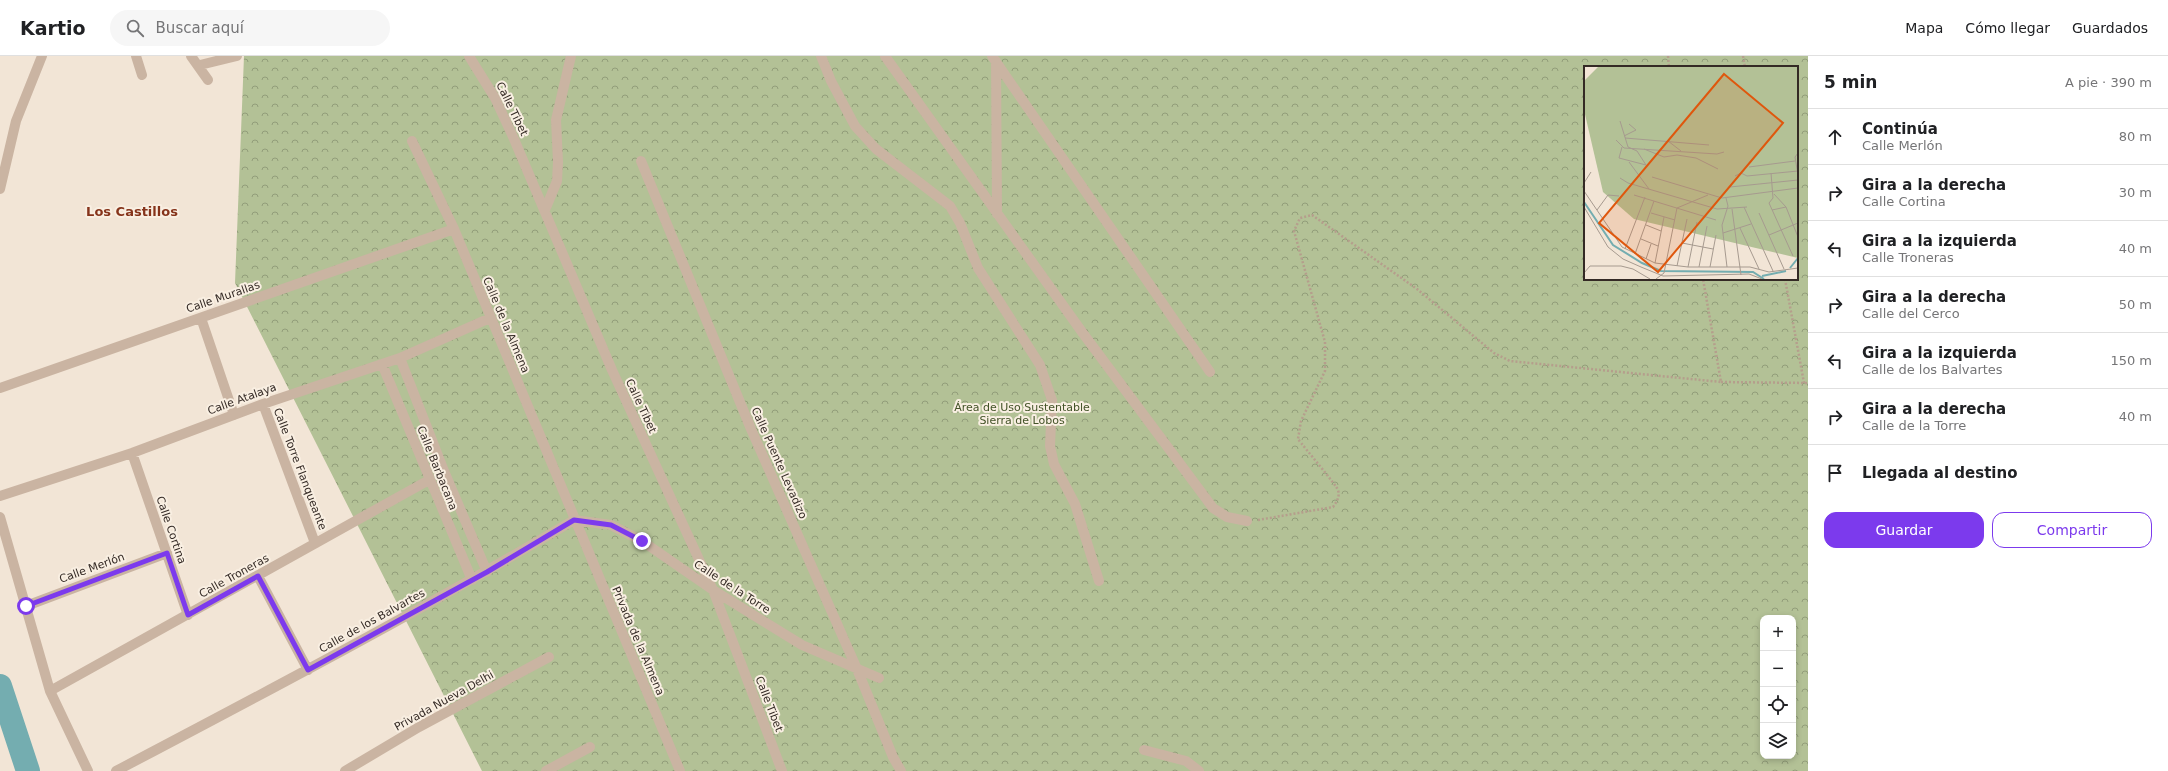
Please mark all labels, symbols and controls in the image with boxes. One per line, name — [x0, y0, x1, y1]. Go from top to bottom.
search box — [110, 10, 390, 46]
text: Kartio — [20, 17, 86, 39]
icon: search — [124, 17, 146, 39]
text: Buscar aquí — [156, 19, 244, 37]
text: Mapa — [1905, 20, 1943, 36]
text: Cómo llegar — [1965, 20, 2050, 36]
text: Guardados — [2072, 20, 2148, 36]
inset map — [1584, 66, 1798, 280]
text: 5 min — [1824, 72, 1877, 92]
text: A pie · 390 m — [2065, 75, 2152, 90]
street label: Calle Tibet — [493, 80, 531, 139]
text: Continúa — [1862, 120, 1938, 138]
icon: ahead — [1824, 126, 1846, 148]
text: 80 m — [2119, 129, 2152, 144]
text: Calle Merlón — [1862, 138, 1943, 153]
text: Gira a la derecha — [1862, 176, 2006, 194]
icon: right — [1824, 182, 1846, 204]
text: 30 m — [2119, 185, 2152, 200]
text: Calle Cortina — [1862, 194, 1946, 209]
district label: Los Castillos — [86, 204, 178, 219]
text: Gira a la izquierda — [1862, 232, 2017, 250]
icon: left — [1824, 238, 1846, 260]
text: 40 m — [2119, 241, 2152, 256]
text: Calle Troneras — [1862, 250, 1954, 265]
street label: Calle de la Almena — [480, 275, 532, 375]
street label: Calle Murallas — [184, 278, 262, 316]
text: Gira a la derecha — [1862, 288, 2006, 306]
icon: right — [1824, 294, 1846, 316]
text: 50 m — [2119, 297, 2152, 312]
text: Calle del Cerco — [1862, 306, 1960, 321]
text: Gira a la izquierda — [1862, 344, 2017, 362]
icon: left — [1824, 350, 1846, 372]
text: 150 m — [2110, 353, 2152, 368]
text: Calle de los Balvartes — [1862, 362, 2003, 377]
street label: Calle Tibet — [623, 377, 659, 436]
street label: Calle Atalaya — [206, 381, 278, 417]
text: Gira a la derecha — [1862, 400, 2006, 418]
park label: Área de Uso Sustentable Sierra de Lobos — [954, 401, 1090, 427]
street label: Calle Puente Levadizo — [748, 405, 810, 521]
street label: Calle Torre Flanqueante — [271, 406, 329, 532]
icon: right — [1824, 406, 1846, 428]
text: 40 m — [2119, 409, 2152, 424]
text: Calle de la Torre — [1862, 418, 1966, 433]
street label: Calle Barbacana — [414, 424, 460, 512]
icon: arrive — [1824, 462, 1846, 484]
text: Llegada al destino — [1862, 464, 2017, 482]
street label: Calle Cortina — [153, 494, 189, 566]
button: Guardar — [1824, 512, 1984, 548]
button: Compartir — [1992, 512, 2152, 548]
route end — [633, 532, 651, 550]
street label: Calle Merlón — [58, 550, 126, 586]
street label: Calle Troneras — [197, 551, 271, 601]
street label: Calle de la Torre — [691, 558, 773, 617]
street label: Privada de la Almena — [609, 585, 667, 697]
street label: Calle de los Balvartes — [317, 586, 427, 656]
route start — [17, 597, 35, 615]
map controls — [1760, 615, 1796, 759]
button: + — [1760, 615, 1796, 651]
button: − — [1760, 651, 1796, 687]
street label: Privada Nueva Delhi — [392, 668, 496, 734]
street label: Calle Tibet — [752, 674, 786, 734]
button: locate — [1760, 687, 1796, 723]
button: layers — [1760, 723, 1796, 759]

